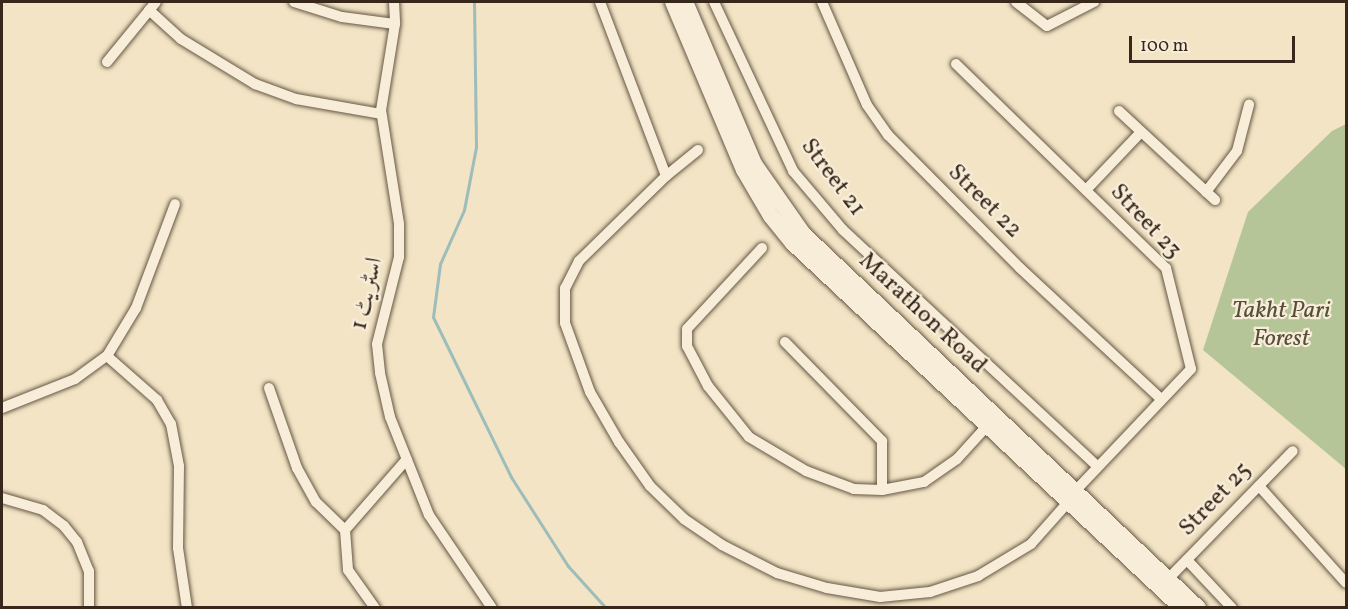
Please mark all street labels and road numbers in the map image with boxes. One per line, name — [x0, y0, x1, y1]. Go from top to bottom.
street label: Street 21 — [793, 133, 871, 223]
street label: Street 22 — [941, 159, 1027, 245]
street label: Street 23 — [1103, 178, 1187, 266]
street label: Marathon Road — [852, 247, 992, 381]
street label: اسٹریٹ 1 — [346, 255, 390, 333]
street label: Street 25 — [1174, 457, 1258, 543]

